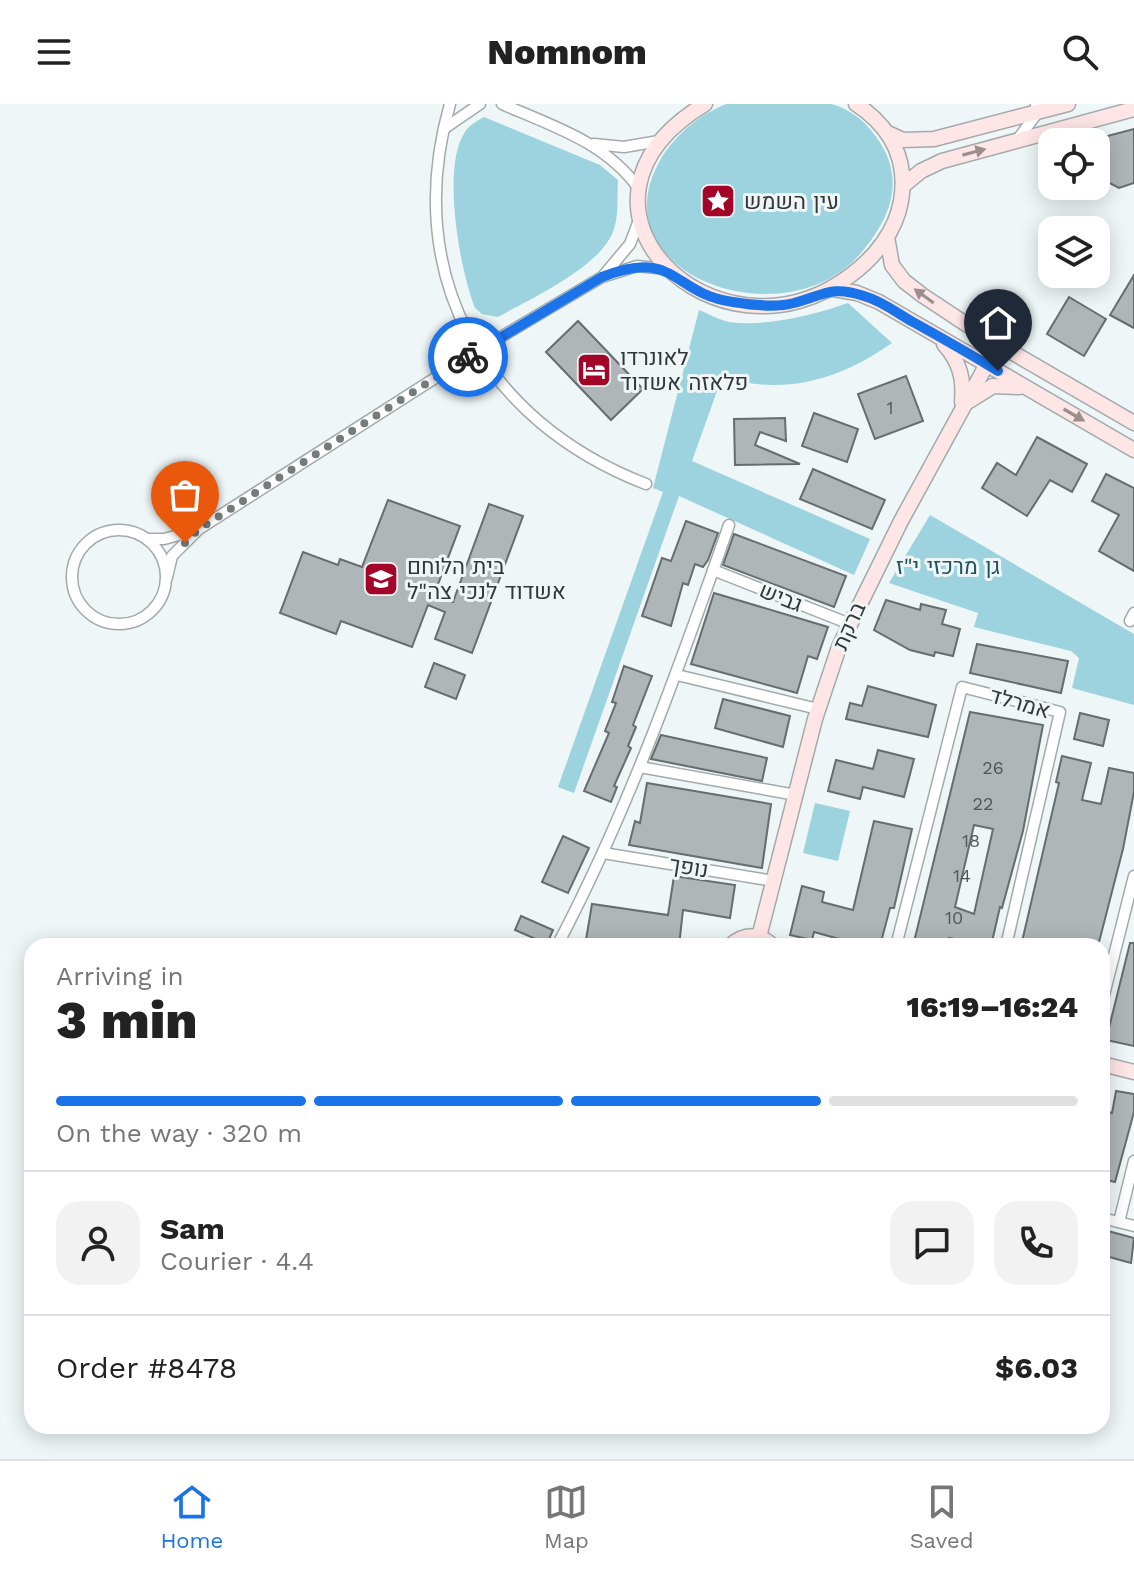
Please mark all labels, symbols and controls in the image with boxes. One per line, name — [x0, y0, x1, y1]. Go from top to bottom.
icon: menu — [32, 30, 76, 74]
icon: search — [1058, 30, 1102, 74]
text: Nomnom — [487, 31, 647, 73]
map controls — [1038, 128, 1110, 288]
button: locate — [1038, 128, 1110, 200]
one-way arrow — [961, 145, 986, 157]
place icon: עין השמש — [699, 182, 737, 220]
place label: עין השמש — [744, 189, 839, 214]
button: layers — [1038, 216, 1110, 288]
one-way arrow — [913, 289, 934, 304]
pin — [964, 289, 1032, 371]
icon: home — [976, 301, 1020, 345]
courier — [428, 317, 508, 397]
icon: bike — [446, 335, 490, 379]
place label: לאונרדו פלאזה אשדוד — [620, 345, 748, 395]
hotel icon: לאונרדו פלאזה אשדוד — [575, 351, 613, 389]
house number: 1 — [886, 397, 894, 418]
one-way arrow — [1063, 408, 1085, 422]
pin — [151, 461, 219, 543]
icon: bag — [163, 473, 207, 517]
place label: בית הלוחם אשדוד לנכי צה"ל — [407, 554, 566, 604]
park label: גן מרכזי י"ז — [896, 554, 1000, 579]
school or university icon: בית הלוחם אשדוד לנכי צה"ל — [362, 560, 400, 598]
street label: גביש — [756, 577, 806, 617]
street label: ברקת — [827, 598, 871, 654]
street label: אמרלד — [987, 682, 1053, 724]
house number: 26 — [982, 757, 1004, 778]
house number: 22 — [973, 793, 994, 814]
house number: 18 — [962, 830, 980, 851]
street label: נופך — [668, 852, 710, 882]
house number: 14 — [953, 865, 971, 886]
house number: 10 — [945, 907, 963, 928]
text: Arriving in — [56, 961, 184, 991]
text: 16:19–16:24 — [907, 989, 1078, 1024]
text: 3 min — [56, 990, 198, 1051]
text: On the way · 320 m — [56, 1118, 302, 1148]
button: person — [56, 1201, 140, 1285]
button: chat — [890, 1201, 974, 1285]
button: phone — [994, 1201, 1078, 1285]
text: Sam — [160, 1211, 225, 1246]
text: Courier · 4.4 — [160, 1246, 314, 1276]
text: Order #8478 — [56, 1350, 237, 1385]
text: $6.03 — [995, 1350, 1078, 1385]
tab: Home — [160, 1480, 223, 1553]
tab: Map — [544, 1480, 589, 1553]
tab: Saved — [910, 1480, 974, 1553]

